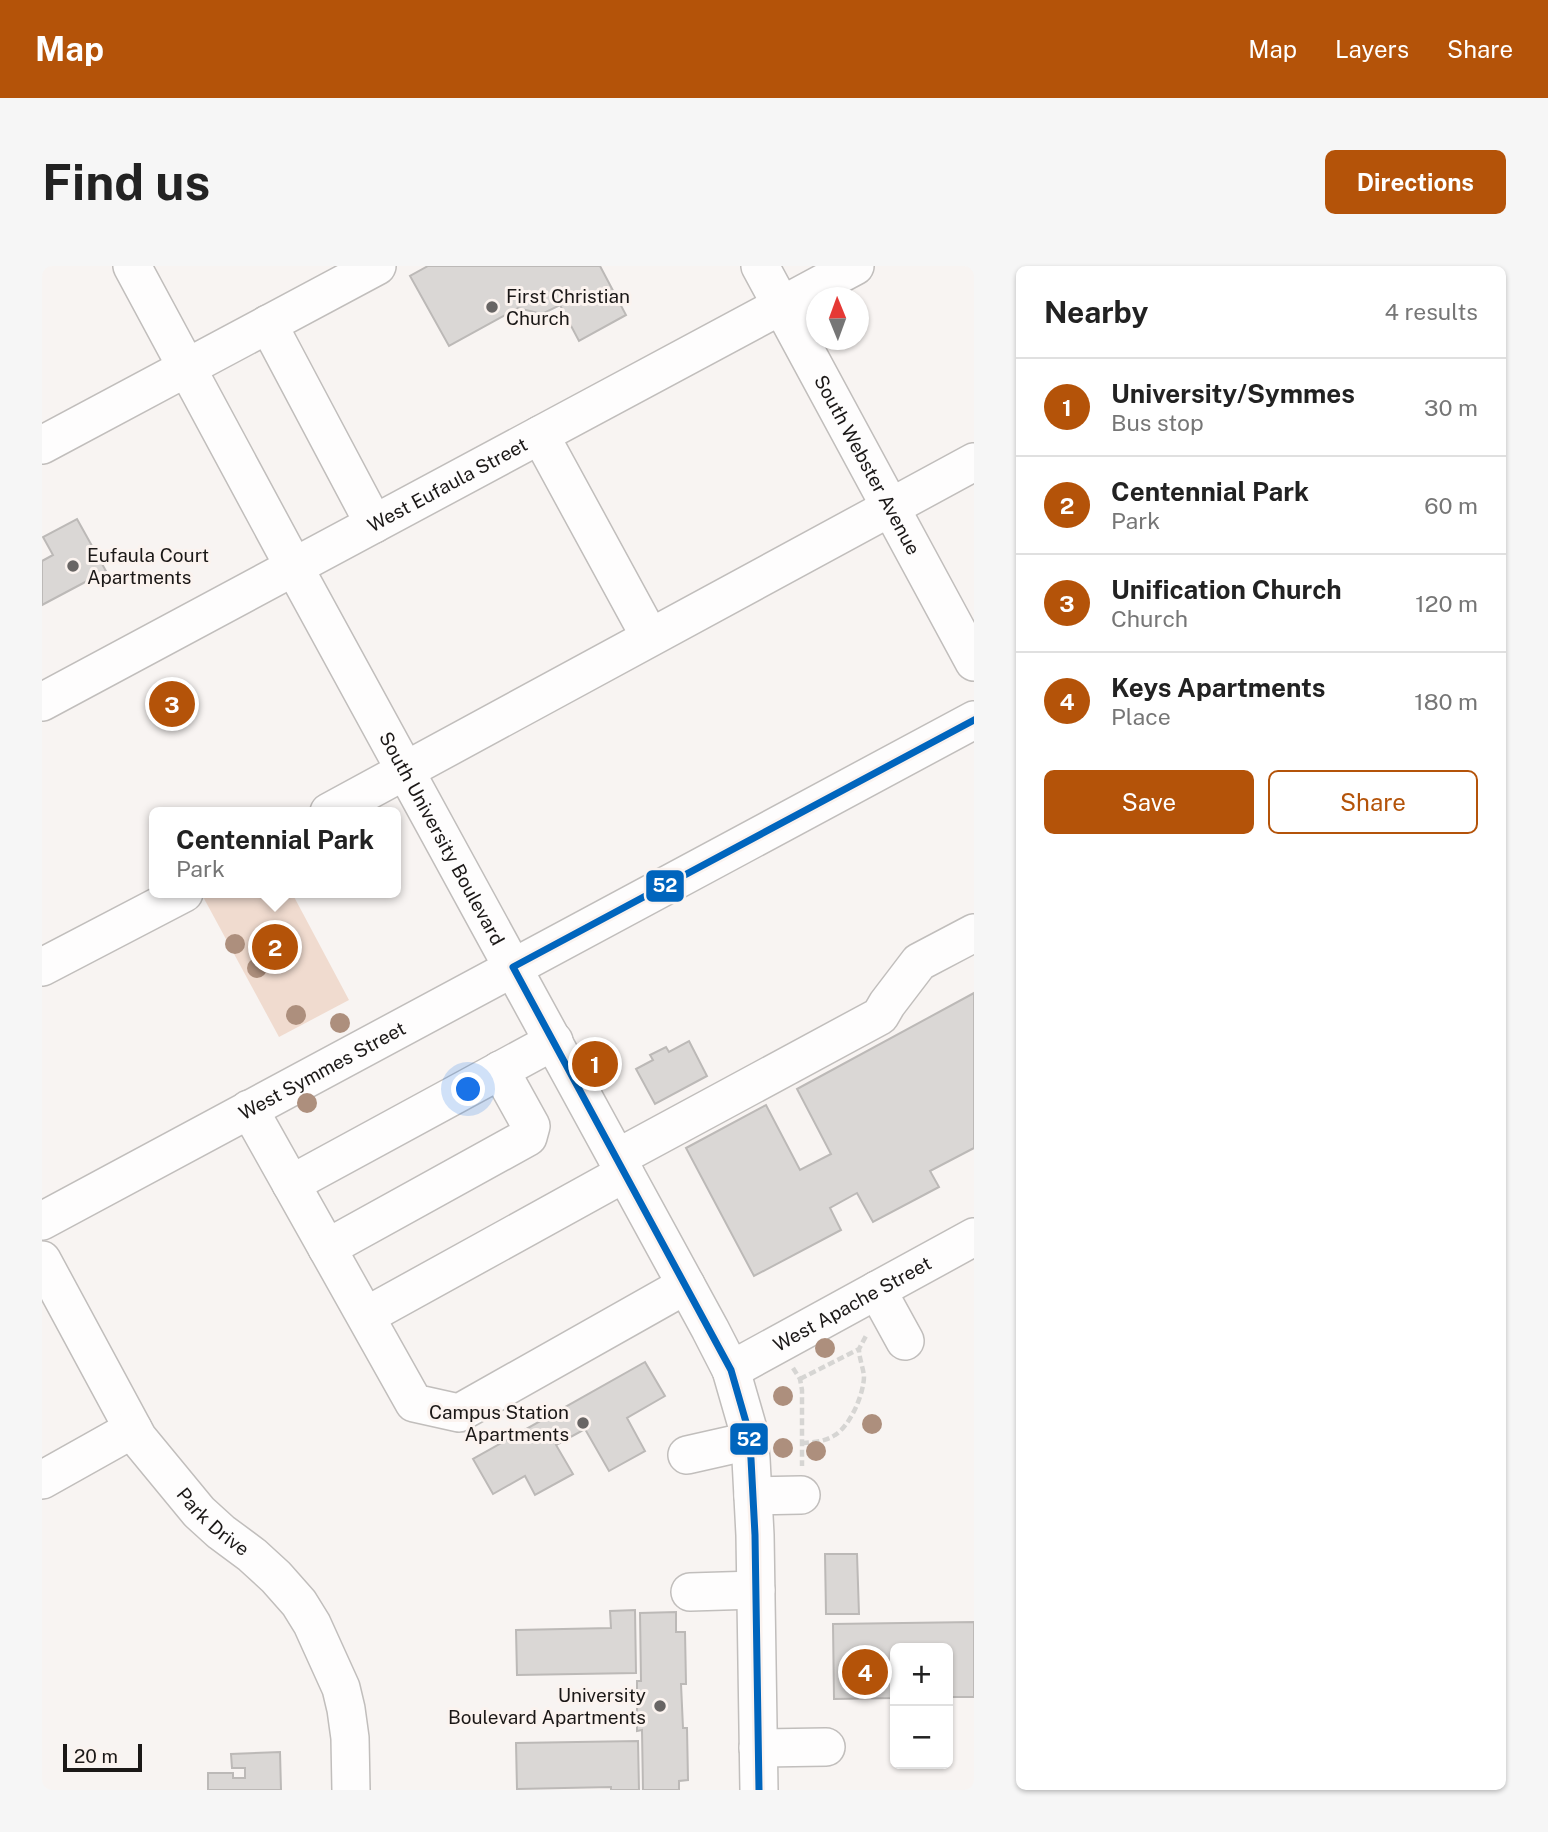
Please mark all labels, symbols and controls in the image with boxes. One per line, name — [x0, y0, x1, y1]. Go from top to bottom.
text: Map — [35, 30, 104, 68]
text: Map — [1248, 35, 1297, 63]
text: Layers — [1335, 35, 1409, 63]
text: Share — [1447, 35, 1513, 63]
button: Directions — [1325, 150, 1506, 214]
text: Find us — [42, 153, 210, 211]
place label: First Christian Church — [506, 285, 630, 329]
north arrow — [806, 287, 869, 350]
text: Nearby — [1044, 294, 1148, 330]
text: 4 results — [1384, 298, 1478, 325]
marker: First Christian Church — [484, 299, 500, 315]
street label: South Webster Avenue — [810, 371, 925, 558]
text: University/Symmes — [1111, 378, 1355, 409]
text: 1 — [1062, 394, 1072, 421]
text: 30 m — [1424, 394, 1478, 421]
text: Bus stop — [1111, 409, 1204, 436]
street label: West Eufaula Street — [364, 433, 531, 536]
text: Centennial Park — [1111, 476, 1309, 507]
text: 2 — [1060, 492, 1074, 519]
text: 60 m — [1424, 492, 1478, 519]
text: Park — [1111, 507, 1160, 534]
place label: Eufaula Court Apartments — [87, 544, 209, 588]
marker: Eufaula Court Apartments — [65, 558, 81, 574]
text: Unification Church — [1111, 574, 1342, 605]
text: 3 — [1059, 590, 1075, 617]
text: 120 m — [1415, 590, 1478, 617]
text: Church — [1111, 605, 1188, 632]
text: Keys Apartments — [1111, 672, 1325, 703]
pin: 3 — [149, 678, 195, 730]
text: 4 — [1059, 688, 1075, 715]
text: 180 m — [1414, 688, 1478, 715]
text: Place — [1111, 703, 1171, 730]
street label: South University Boulevard — [375, 728, 509, 949]
button: Save — [1044, 770, 1254, 834]
button: Share — [1268, 770, 1478, 834]
popup — [149, 807, 401, 898]
text: Centennial Park — [176, 824, 374, 855]
text: Park — [176, 855, 225, 882]
line badge: 52 — [645, 869, 685, 903]
text: 52 — [653, 874, 677, 896]
pin: 2 — [252, 921, 298, 973]
street label: West Symmes Street — [235, 1017, 409, 1124]
pin: 1 — [572, 1038, 618, 1090]
your location — [451, 1072, 485, 1106]
street label: West Apache Street — [769, 1252, 935, 1356]
place label: Campus Station Apartments — [429, 1401, 569, 1445]
marker: Campus Station Apartments — [575, 1415, 591, 1431]
line badge: 52 — [729, 1422, 769, 1456]
text: 52 — [737, 1428, 761, 1450]
street label: Park Drive — [172, 1483, 254, 1560]
map controls — [890, 1643, 953, 1769]
button: + — [890, 1643, 953, 1706]
pin: 4 — [842, 1646, 888, 1698]
place label: University Boulevard Apartments — [448, 1684, 646, 1728]
marker: University Boulevard Apartments — [652, 1698, 668, 1714]
button: − — [890, 1706, 953, 1769]
scale bar — [63, 1741, 142, 1773]
text: 20 m — [74, 1745, 118, 1767]

